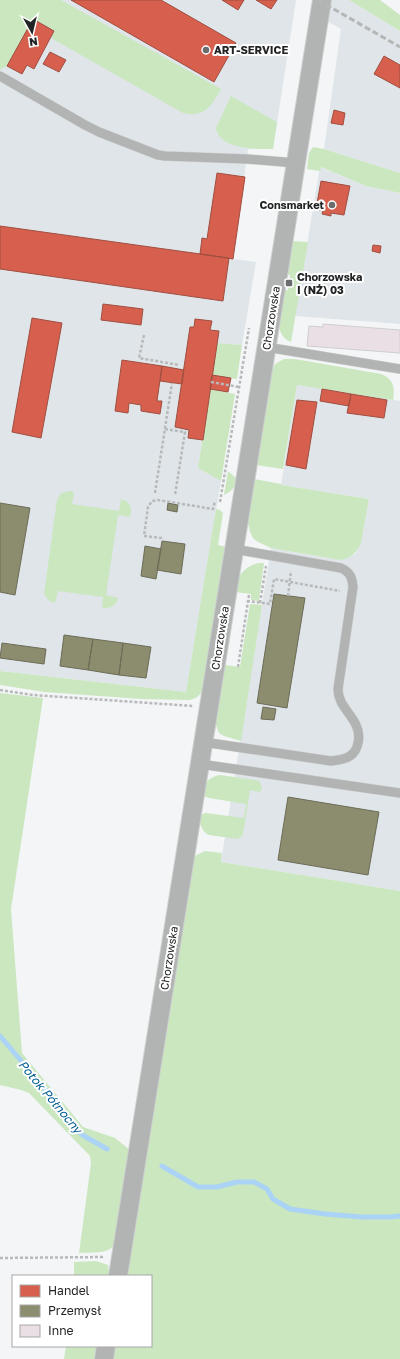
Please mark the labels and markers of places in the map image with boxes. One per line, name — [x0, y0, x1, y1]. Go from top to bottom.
place label: ART-SERVICE — [214, 43, 288, 56]
marker: ART-SERVICE — [201, 45, 211, 55]
place label: Consmarket — [259, 198, 325, 211]
marker: Consmarket — [327, 200, 337, 210]
place label: Chorzowska I (NŻ) 03 — [297, 270, 362, 296]
marker: Chorzowska I (NŻ) 03 — [284, 278, 294, 288]

